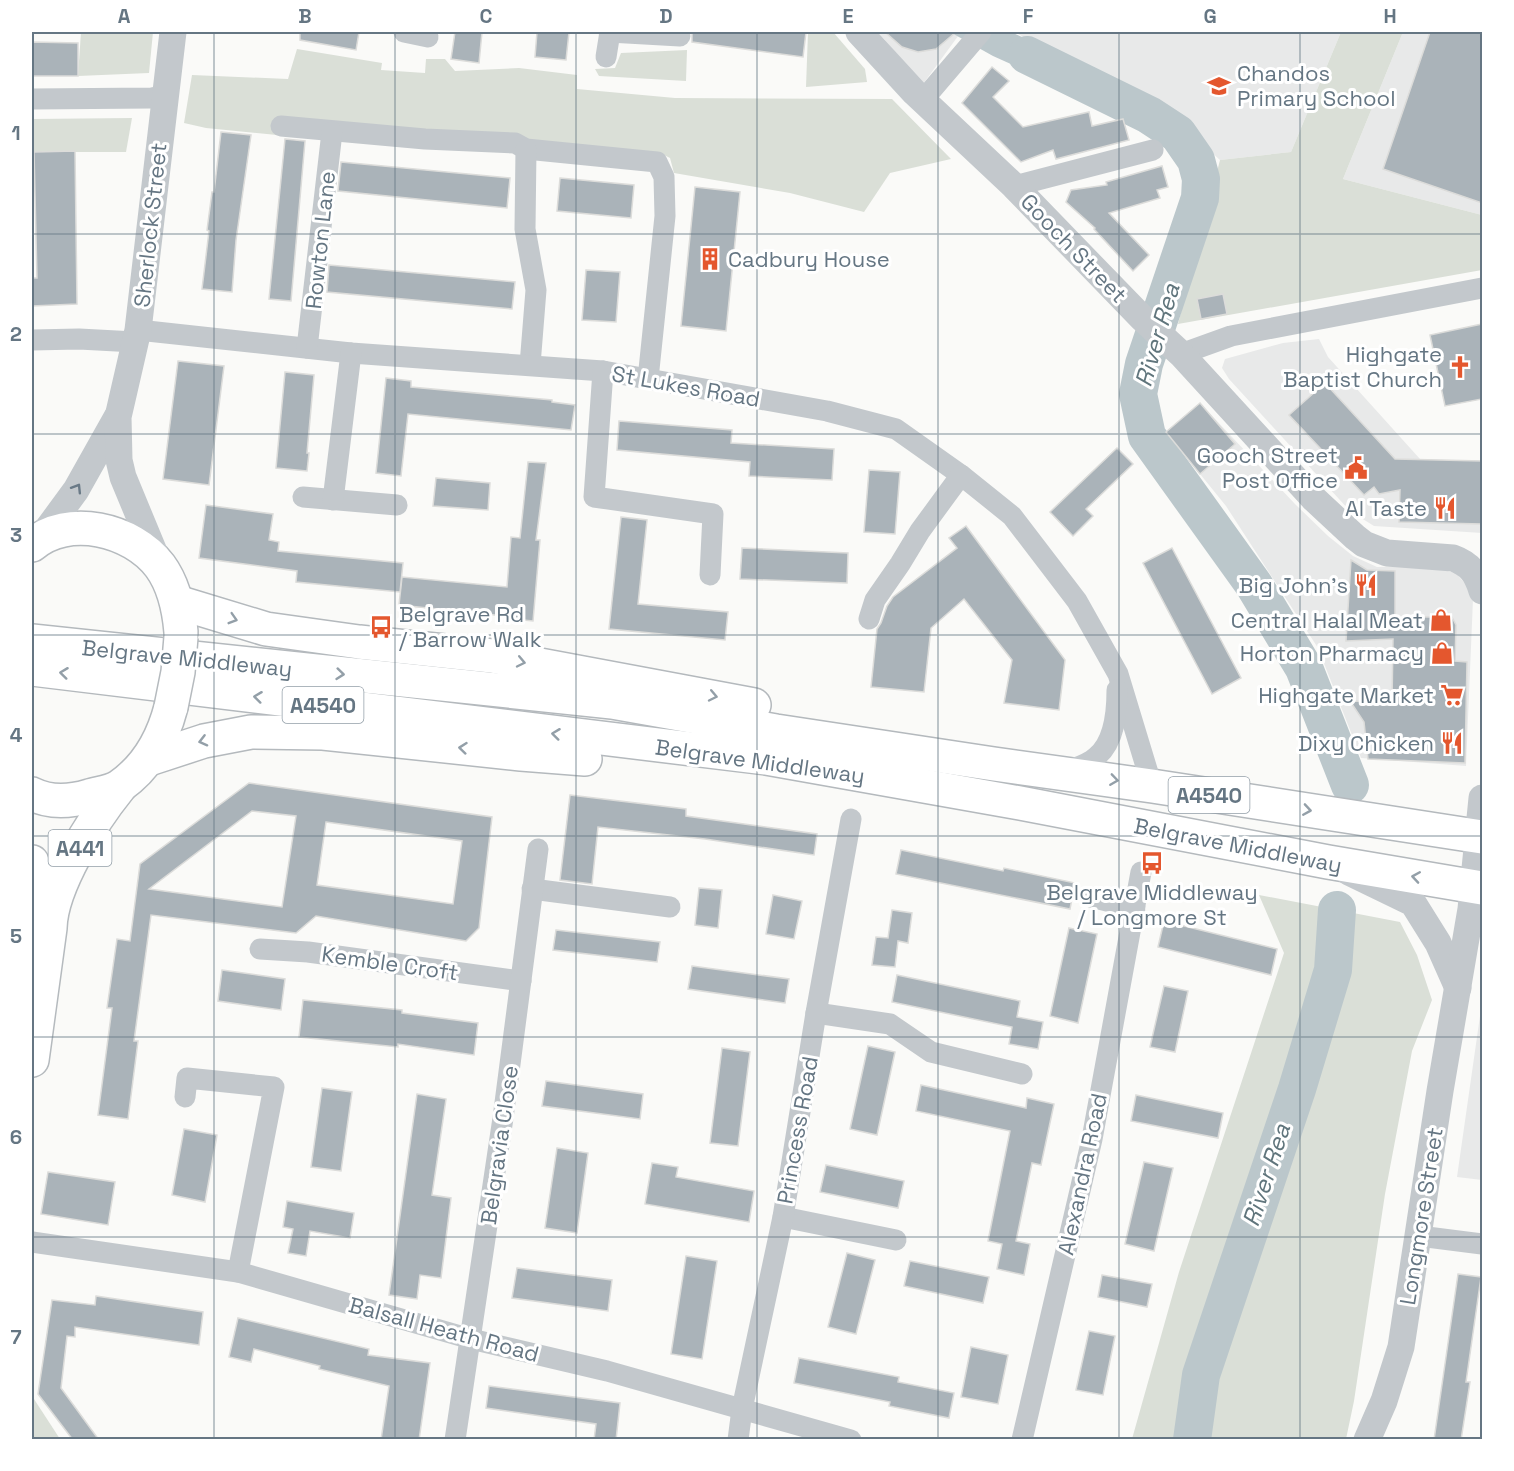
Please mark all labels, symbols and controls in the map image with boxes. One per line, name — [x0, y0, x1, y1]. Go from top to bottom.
text: A — [118, 3, 131, 29]
text: B — [298, 3, 312, 29]
text: C — [480, 3, 493, 29]
text: D — [659, 3, 673, 29]
text: E — [842, 3, 854, 29]
text: F — [1023, 3, 1034, 29]
text: G — [1203, 3, 1217, 29]
text: H — [1383, 3, 1397, 29]
place label: Chandos Primary School — [1237, 59, 1396, 112]
school or university icon: Chandos Primary School — [1206, 73, 1232, 99]
text: 1 — [11, 120, 21, 146]
street label: Sherlock Street — [127, 141, 173, 309]
street label: Rowton Lane — [299, 170, 341, 310]
street label: Gooch Street — [1015, 187, 1133, 309]
place label: Cadbury House — [728, 245, 890, 273]
building icon: Cadbury House — [697, 246, 723, 272]
water label: River Rea — [1127, 280, 1187, 390]
text: 2 — [10, 321, 22, 347]
place label: Highgate Baptist Church — [1283, 340, 1442, 393]
church icon: Highgate Baptist Church — [1447, 354, 1473, 380]
street label: St Lukes Road — [610, 359, 762, 413]
place label: Gooch Street Post Office — [1197, 441, 1338, 494]
public building icon: Gooch Street Post Office — [1343, 455, 1369, 481]
one-way arrow — [70, 484, 82, 494]
place label: Al Taste — [1345, 494, 1427, 522]
restaurant icon: Al Taste — [1432, 495, 1458, 521]
text: 3 — [10, 522, 22, 548]
place label: Big John's — [1239, 571, 1348, 599]
restaurant icon: Big John's — [1353, 572, 1379, 598]
place label: Belgrave Rd / Barrow Walk — [399, 600, 542, 653]
place label: Central Halal Meat — [1231, 606, 1423, 634]
shop icon: Central Halal Meat — [1428, 607, 1454, 633]
one-way arrow — [227, 612, 237, 624]
bus stop icon: Belgrave Rd / Barrow Walk — [368, 614, 394, 640]
street label: Belgrave Middleway — [80, 633, 294, 683]
place label: Horton Pharmacy — [1240, 639, 1424, 667]
shop icon: Horton Pharmacy — [1429, 640, 1455, 666]
one-way arrow — [516, 655, 526, 668]
one-way arrow — [336, 667, 345, 680]
one-way arrow — [60, 668, 69, 680]
place label: Highgate Market — [1258, 681, 1434, 709]
supermarket icon: Highgate Market — [1439, 682, 1465, 708]
road number: A4540 — [282, 687, 364, 723]
one-way arrow — [707, 689, 717, 702]
one-way arrow — [253, 691, 262, 704]
text: 4 — [10, 722, 23, 748]
one-way arrow — [551, 728, 560, 740]
place label: Dixy Chicken — [1298, 729, 1434, 757]
restaurant icon: Dixy Chicken — [1439, 730, 1465, 756]
street label: Belgrave Middleway — [653, 732, 867, 790]
one-way arrow — [198, 734, 208, 747]
one-way arrow — [458, 742, 467, 755]
one-way arrow — [1110, 774, 1119, 786]
road number: A4540 — [1168, 777, 1250, 813]
one-way arrow — [1302, 804, 1312, 816]
street label: Belgrave Middleway — [1132, 811, 1344, 879]
road number: A441 — [48, 830, 112, 866]
bus stop icon: Belgrave Middleway / Longmore St — [1139, 850, 1165, 876]
one-way arrow — [1412, 871, 1421, 883]
place label: Belgrave Middleway / Longmore St — [1046, 878, 1258, 931]
text: 5 — [10, 923, 22, 949]
street label: Kemble Croft — [320, 940, 460, 986]
street label: Princess Road — [770, 1054, 824, 1206]
street label: Belgravia Close — [474, 1064, 524, 1226]
street label: Alexandra Road — [1051, 1090, 1113, 1258]
water label: River Rea — [1235, 1120, 1297, 1230]
text: 6 — [10, 1124, 22, 1150]
street label: Longmore Street — [1393, 1125, 1449, 1307]
street label: Balsall Heath Road — [346, 1290, 542, 1368]
text: 7 — [10, 1324, 22, 1350]

